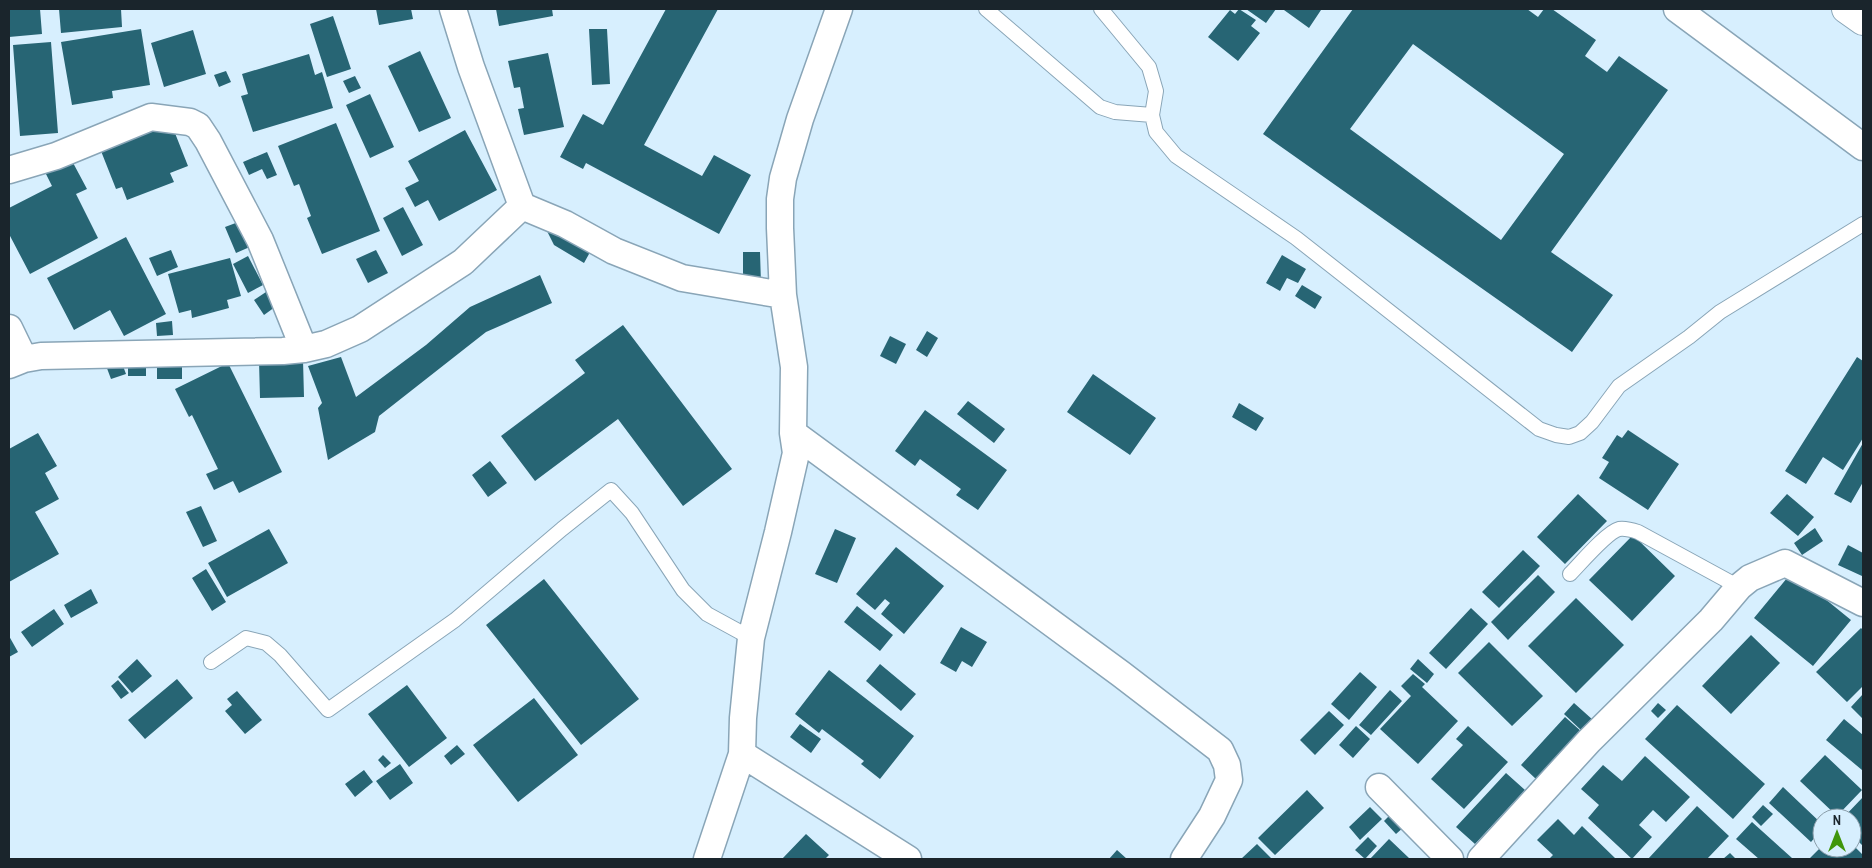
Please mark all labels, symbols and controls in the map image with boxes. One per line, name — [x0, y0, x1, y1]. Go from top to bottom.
north arrow — [1812, 808, 1862, 858]
text: N — [1833, 811, 1841, 829]

